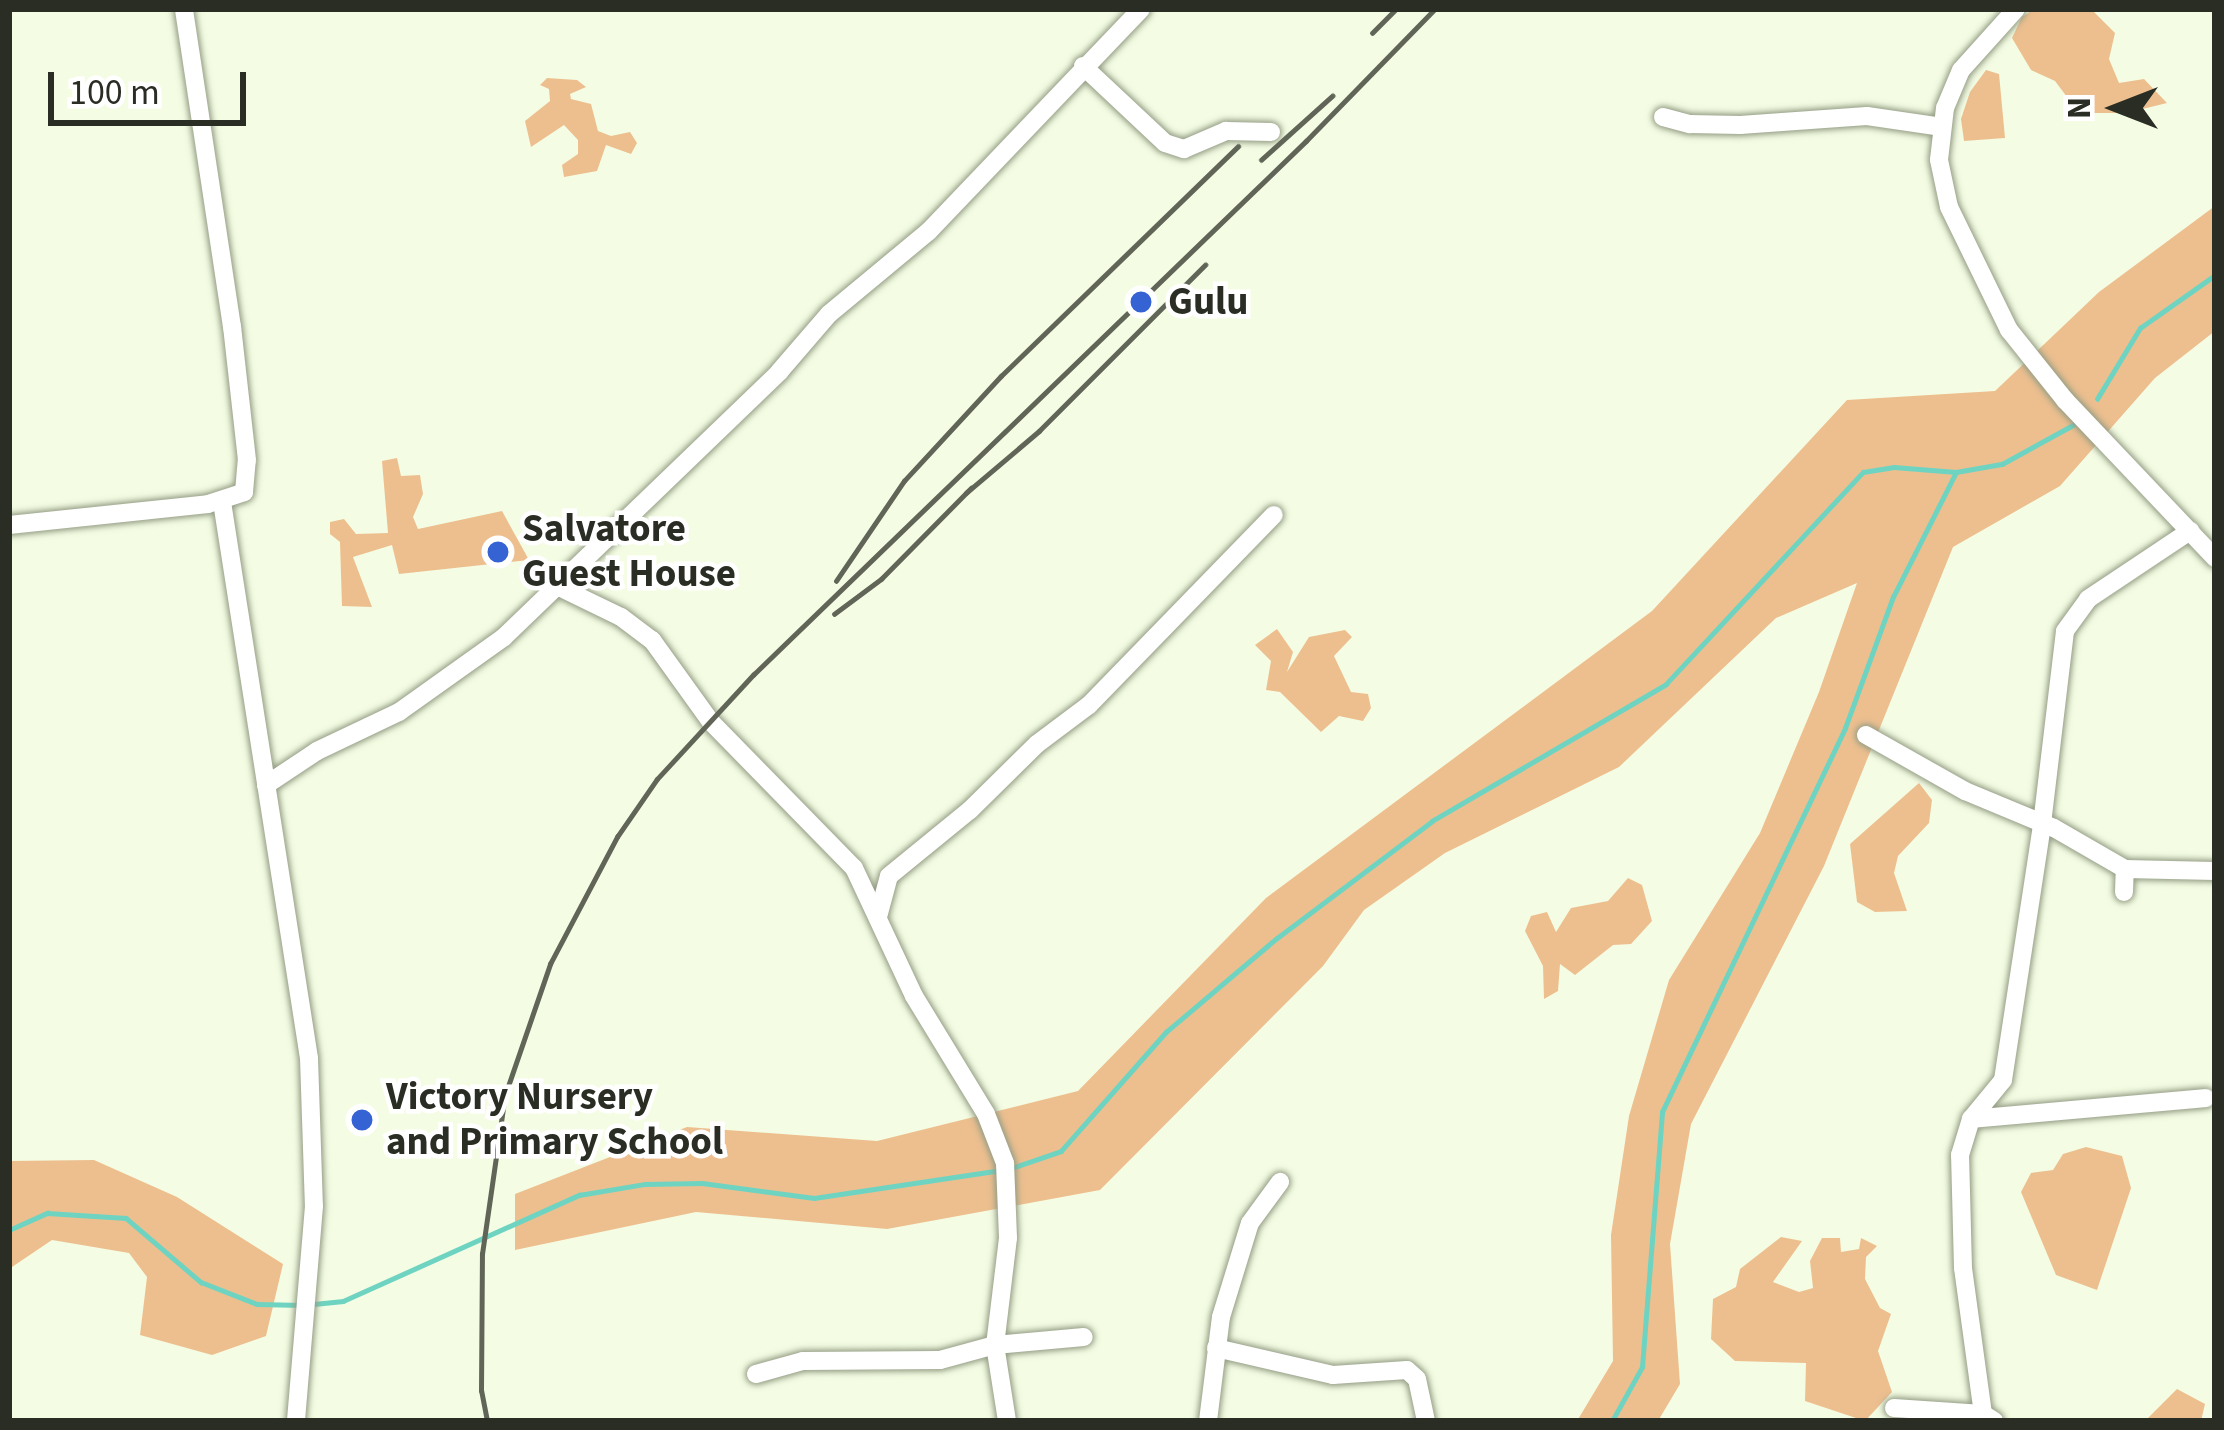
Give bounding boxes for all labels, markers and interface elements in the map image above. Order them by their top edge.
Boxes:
scale bar [54,48,252,122]
north arrow [2056,48,2176,168]
text: 100 m [69,67,160,118]
text: N [2056,97,2103,119]
place label: Gulu [1168,279,1248,325]
marker: Gulu [1125,286,1157,318]
place label: Salvatore Guest House [522,507,736,598]
marker: Salvatore Guest House [485,539,511,565]
place label: Victory Nursery and Primary School [386,1075,723,1166]
marker: Victory Nursery and Primary School [349,1107,375,1133]

